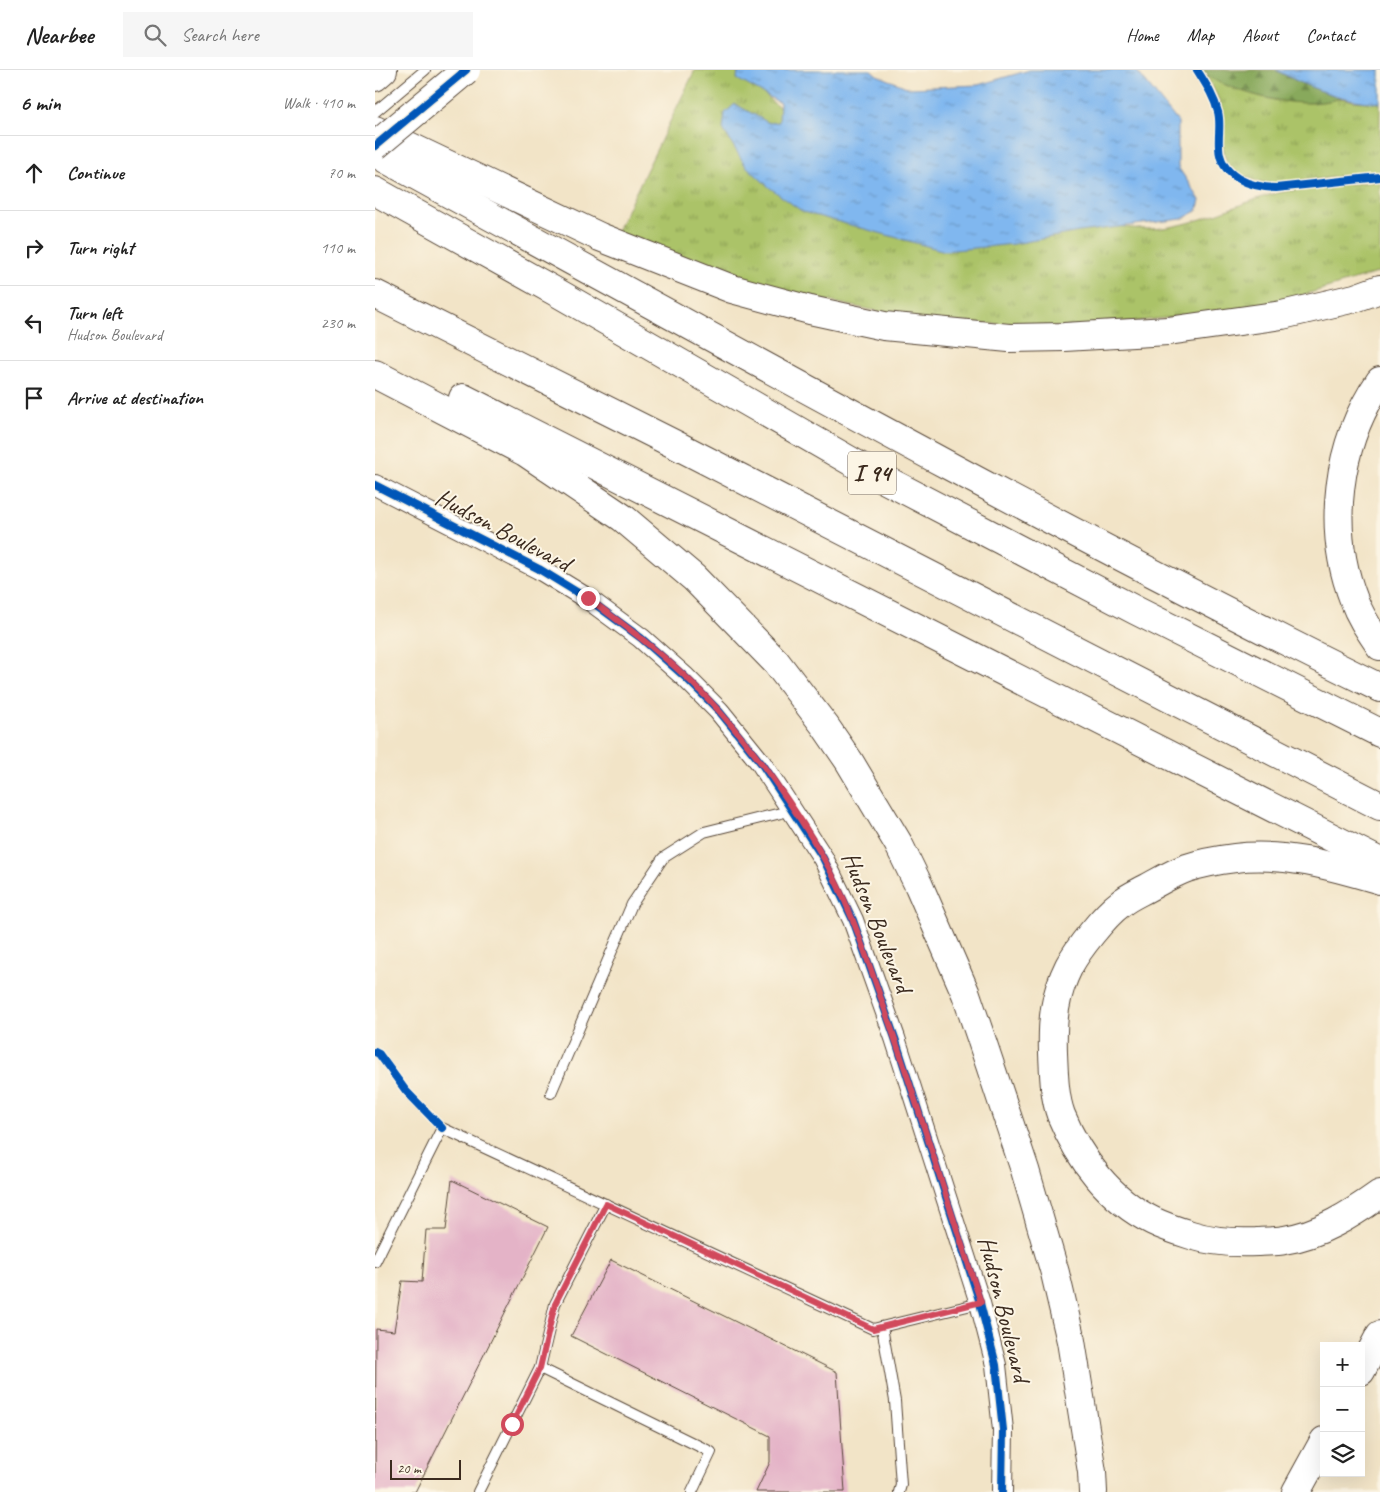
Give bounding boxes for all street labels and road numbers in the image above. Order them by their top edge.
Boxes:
road number: I 94 [848,452,896,494]
street label: Hudson Boulevard [430,481,580,581]
street label: Hudson Boulevard [834,847,921,1001]
street label: Hudson Boulevard [970,1233,1039,1389]

